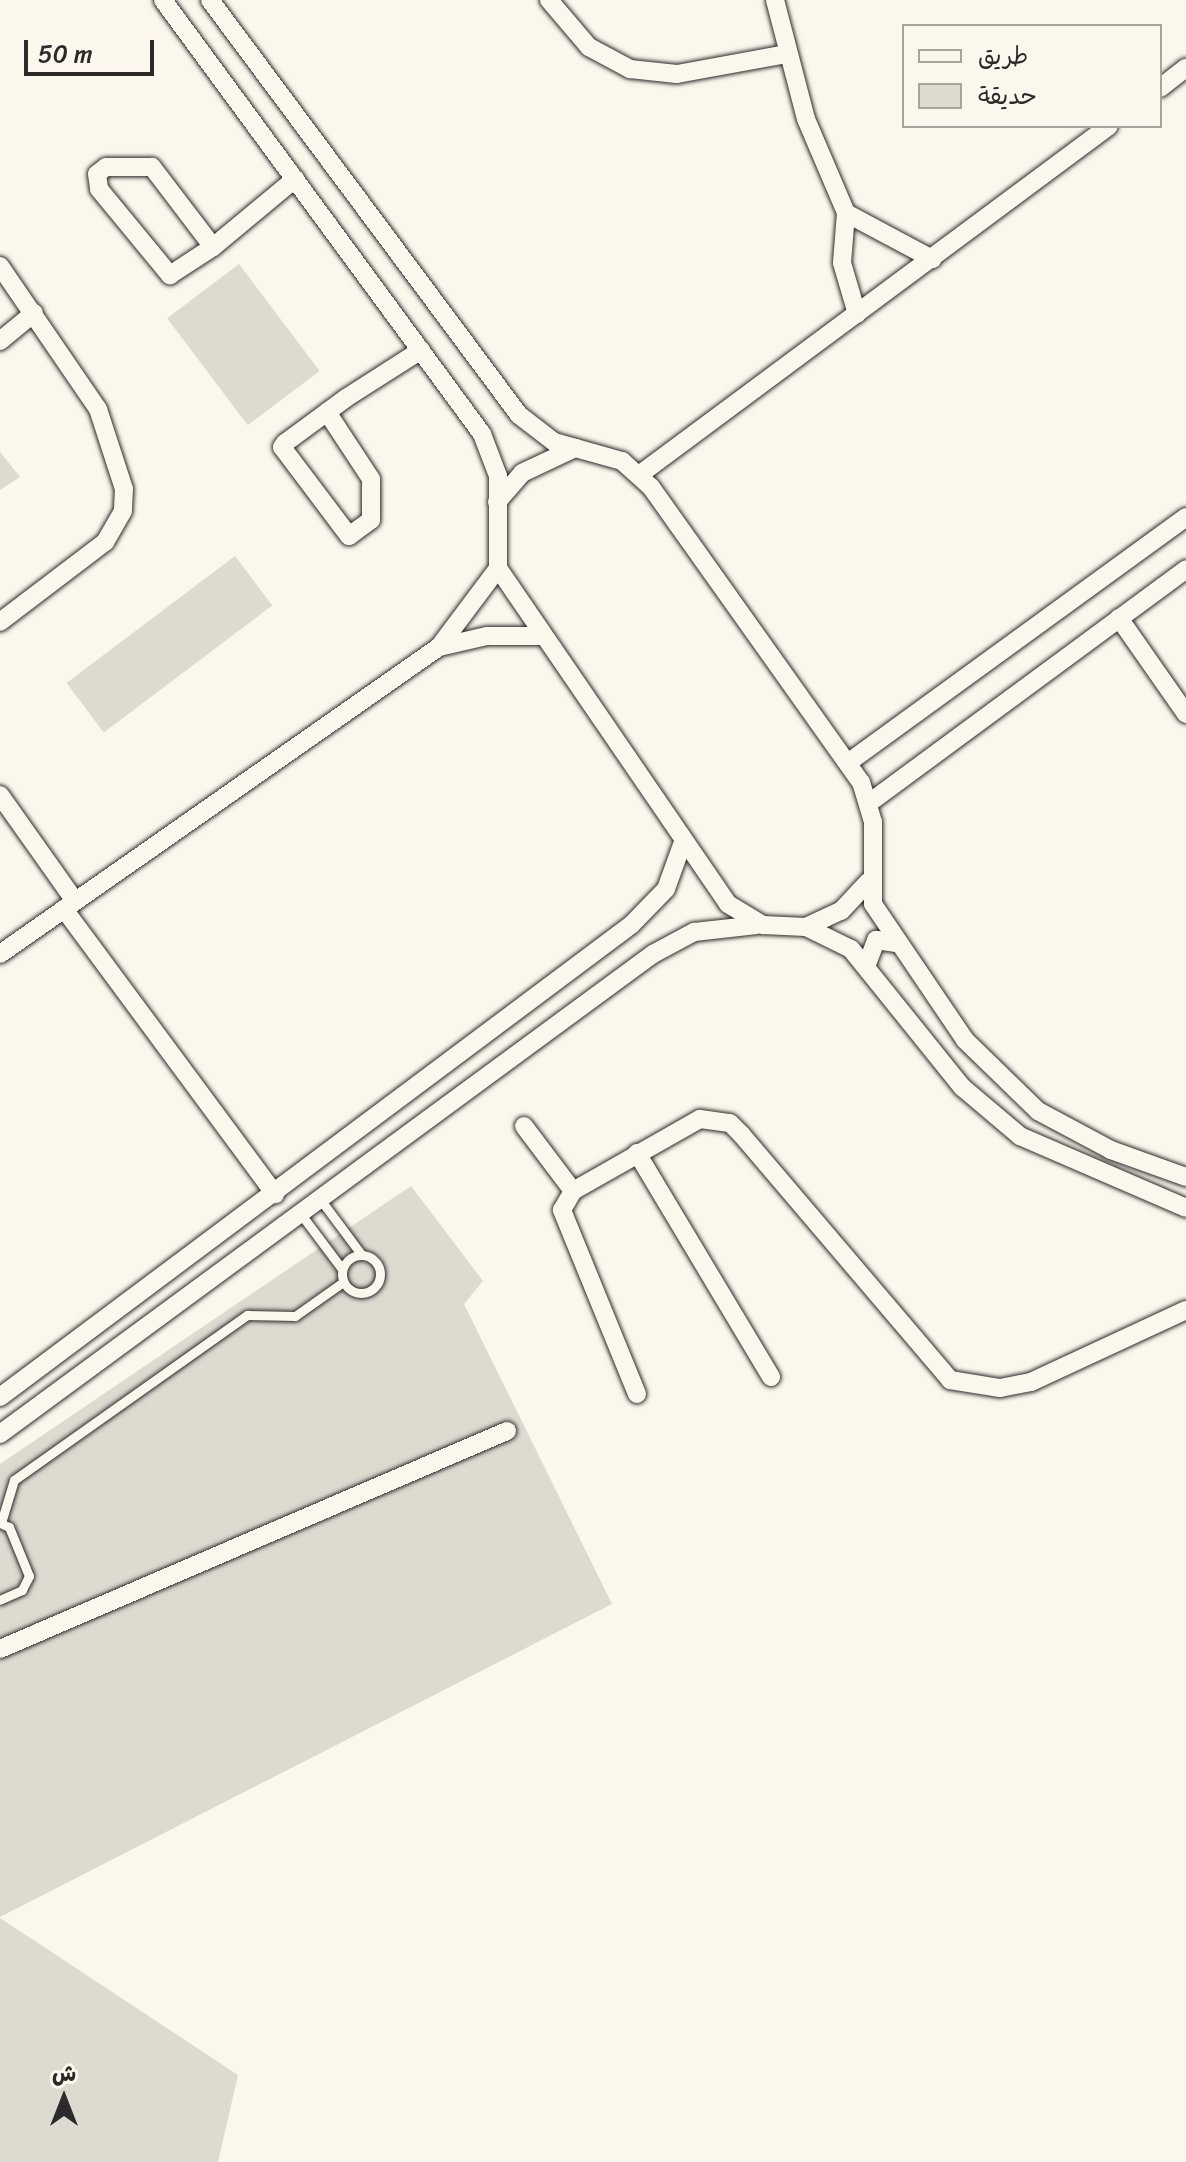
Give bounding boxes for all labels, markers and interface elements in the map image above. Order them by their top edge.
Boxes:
scale bar [28,24,158,74]
legend [902,24,1162,128]
text: 50 m [38,33,93,75]
text: طريق [978,35,1028,77]
text: حديقة [978,75,1037,117]
text: ش [52,2054,76,2093]
north arrow [24,2058,104,2138]

